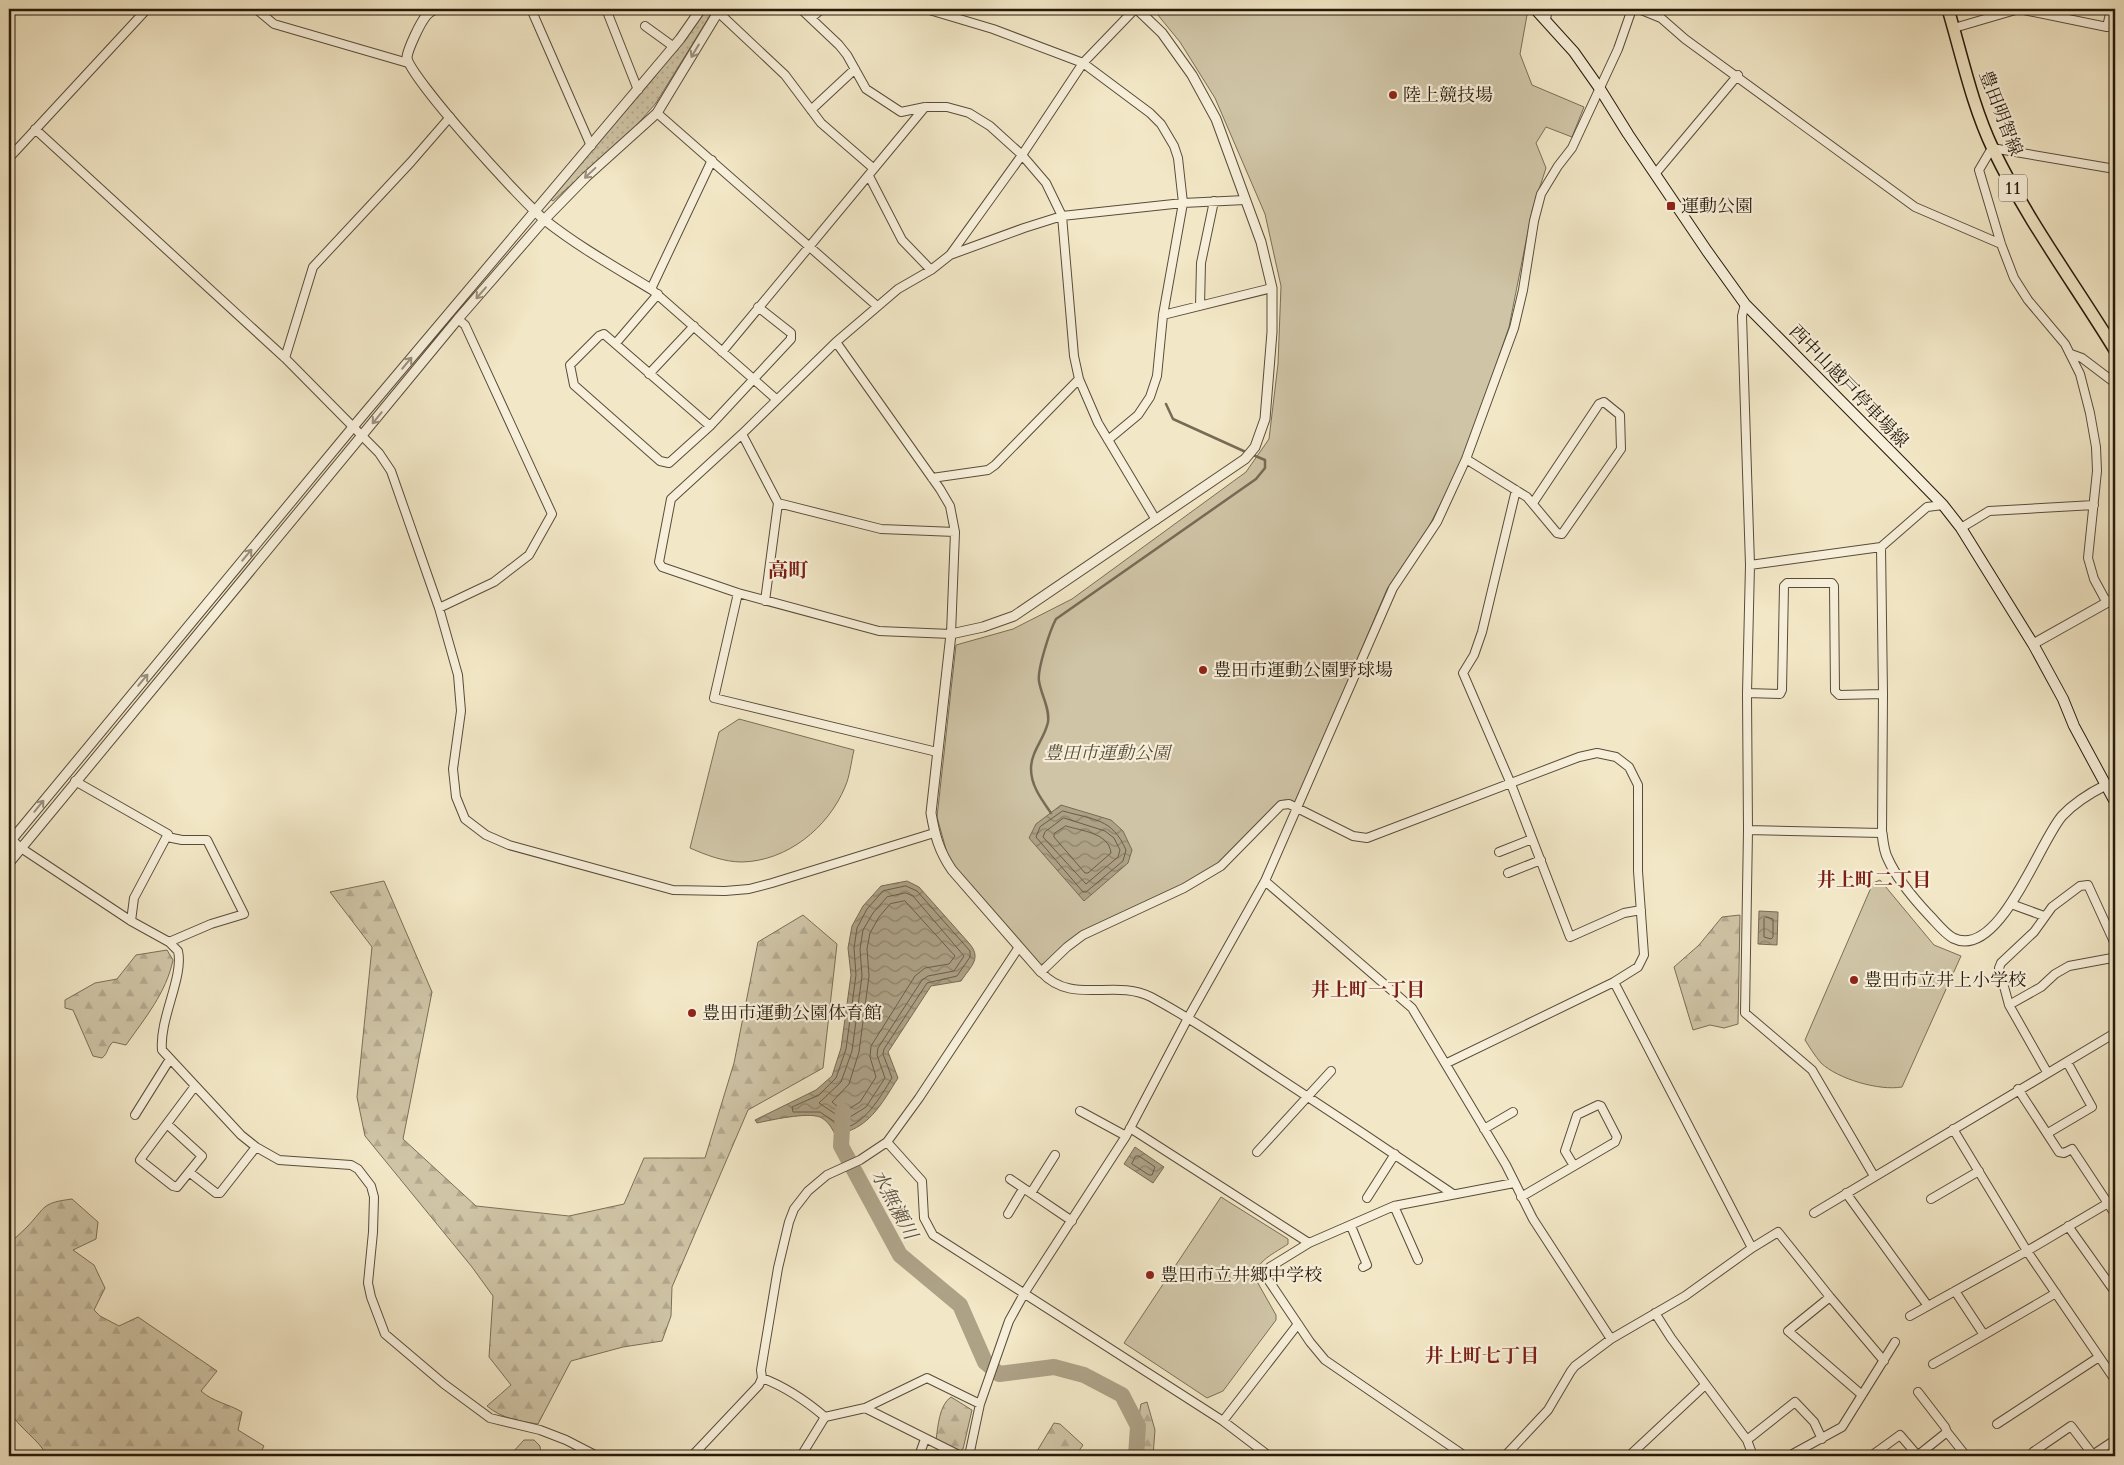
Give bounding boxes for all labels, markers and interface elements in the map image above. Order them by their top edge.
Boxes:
one-way arrow [689,43,699,57]
street label: 豊田明智線 [1973,67,2028,160]
place label: 陸上競技場 [1403,83,1493,108]
marker: 陸上競技場 [1387,89,1399,101]
one-way arrow [584,167,597,179]
road number: 11 [1999,174,2027,202]
place label: 運動公園 [1681,194,1753,219]
marker: 運動公園 [1665,200,1677,212]
one-way arrow [476,286,487,299]
street label: 西中山越戸停車場線 [1783,319,1914,453]
one-way arrow [401,357,412,370]
one-way arrow [372,411,383,424]
one-way arrow [241,549,253,562]
district label: 高町 [768,557,809,584]
place label: 豊田市運動公園野球場 [1213,658,1393,683]
marker: 豊田市運動公園野球場 [1197,664,1209,676]
one-way arrow [137,674,149,687]
park label: 豊田市運動公園 [1044,741,1173,766]
one-way arrow [34,799,45,812]
district label: 井上町二丁目 [1817,867,1931,893]
place label: 豊田市立井上小学校 [1864,968,2026,993]
marker: 豊田市立井上小学校 [1848,974,1860,986]
district label: 井上町一丁目 [1311,977,1425,1003]
place label: 豊田市運動公園体育館 [702,1001,882,1026]
marker: 豊田市運動公園体育館 [686,1007,698,1019]
water label: 水無瀬川 [865,1165,924,1246]
place label: 豊田市立井郷中学校 [1160,1263,1322,1288]
marker: 豊田市立井郷中学校 [1144,1269,1156,1281]
district label: 井上町七丁目 [1425,1343,1539,1369]

